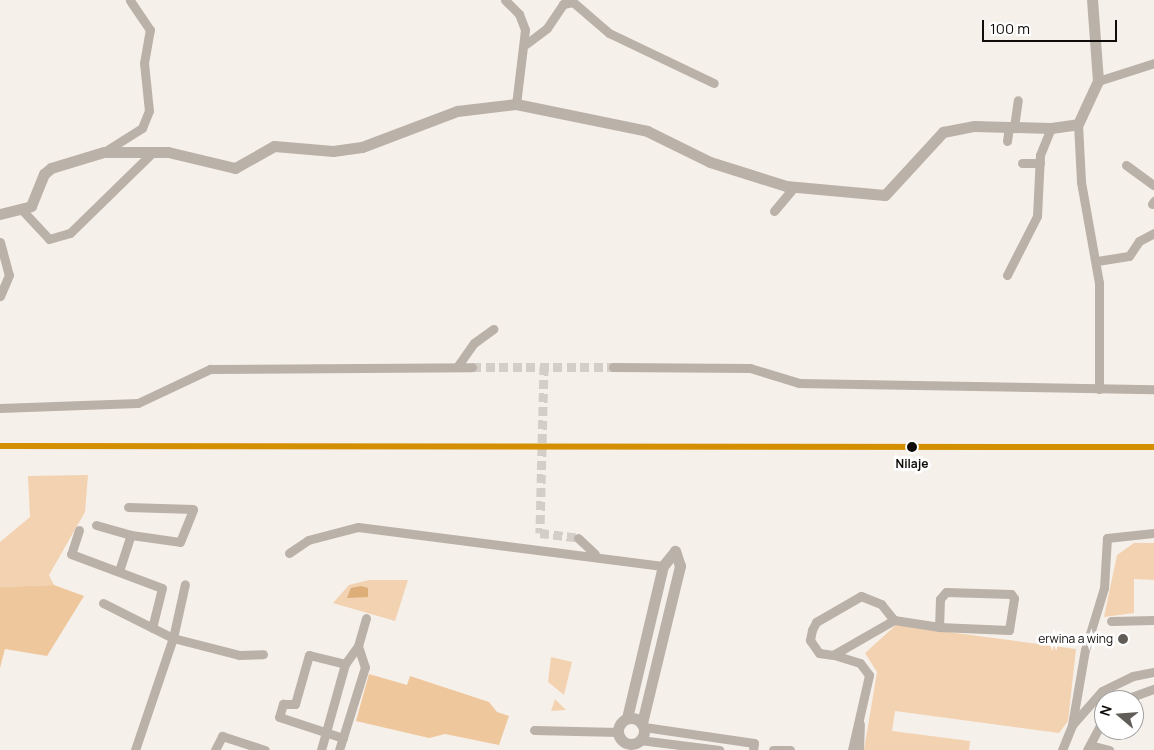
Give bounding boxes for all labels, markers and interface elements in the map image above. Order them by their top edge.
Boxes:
scale bar [984,10,1119,42]
text: 100 m [990,18,1030,39]
marker: Nilaje [904,439,920,455]
place label: Nilaje [896,457,928,471]
place label: erwina a wing [1038,632,1113,646]
marker: erwina a wing [1117,633,1129,645]
north arrow [1094,690,1144,740]
text: N [1095,703,1116,718]

